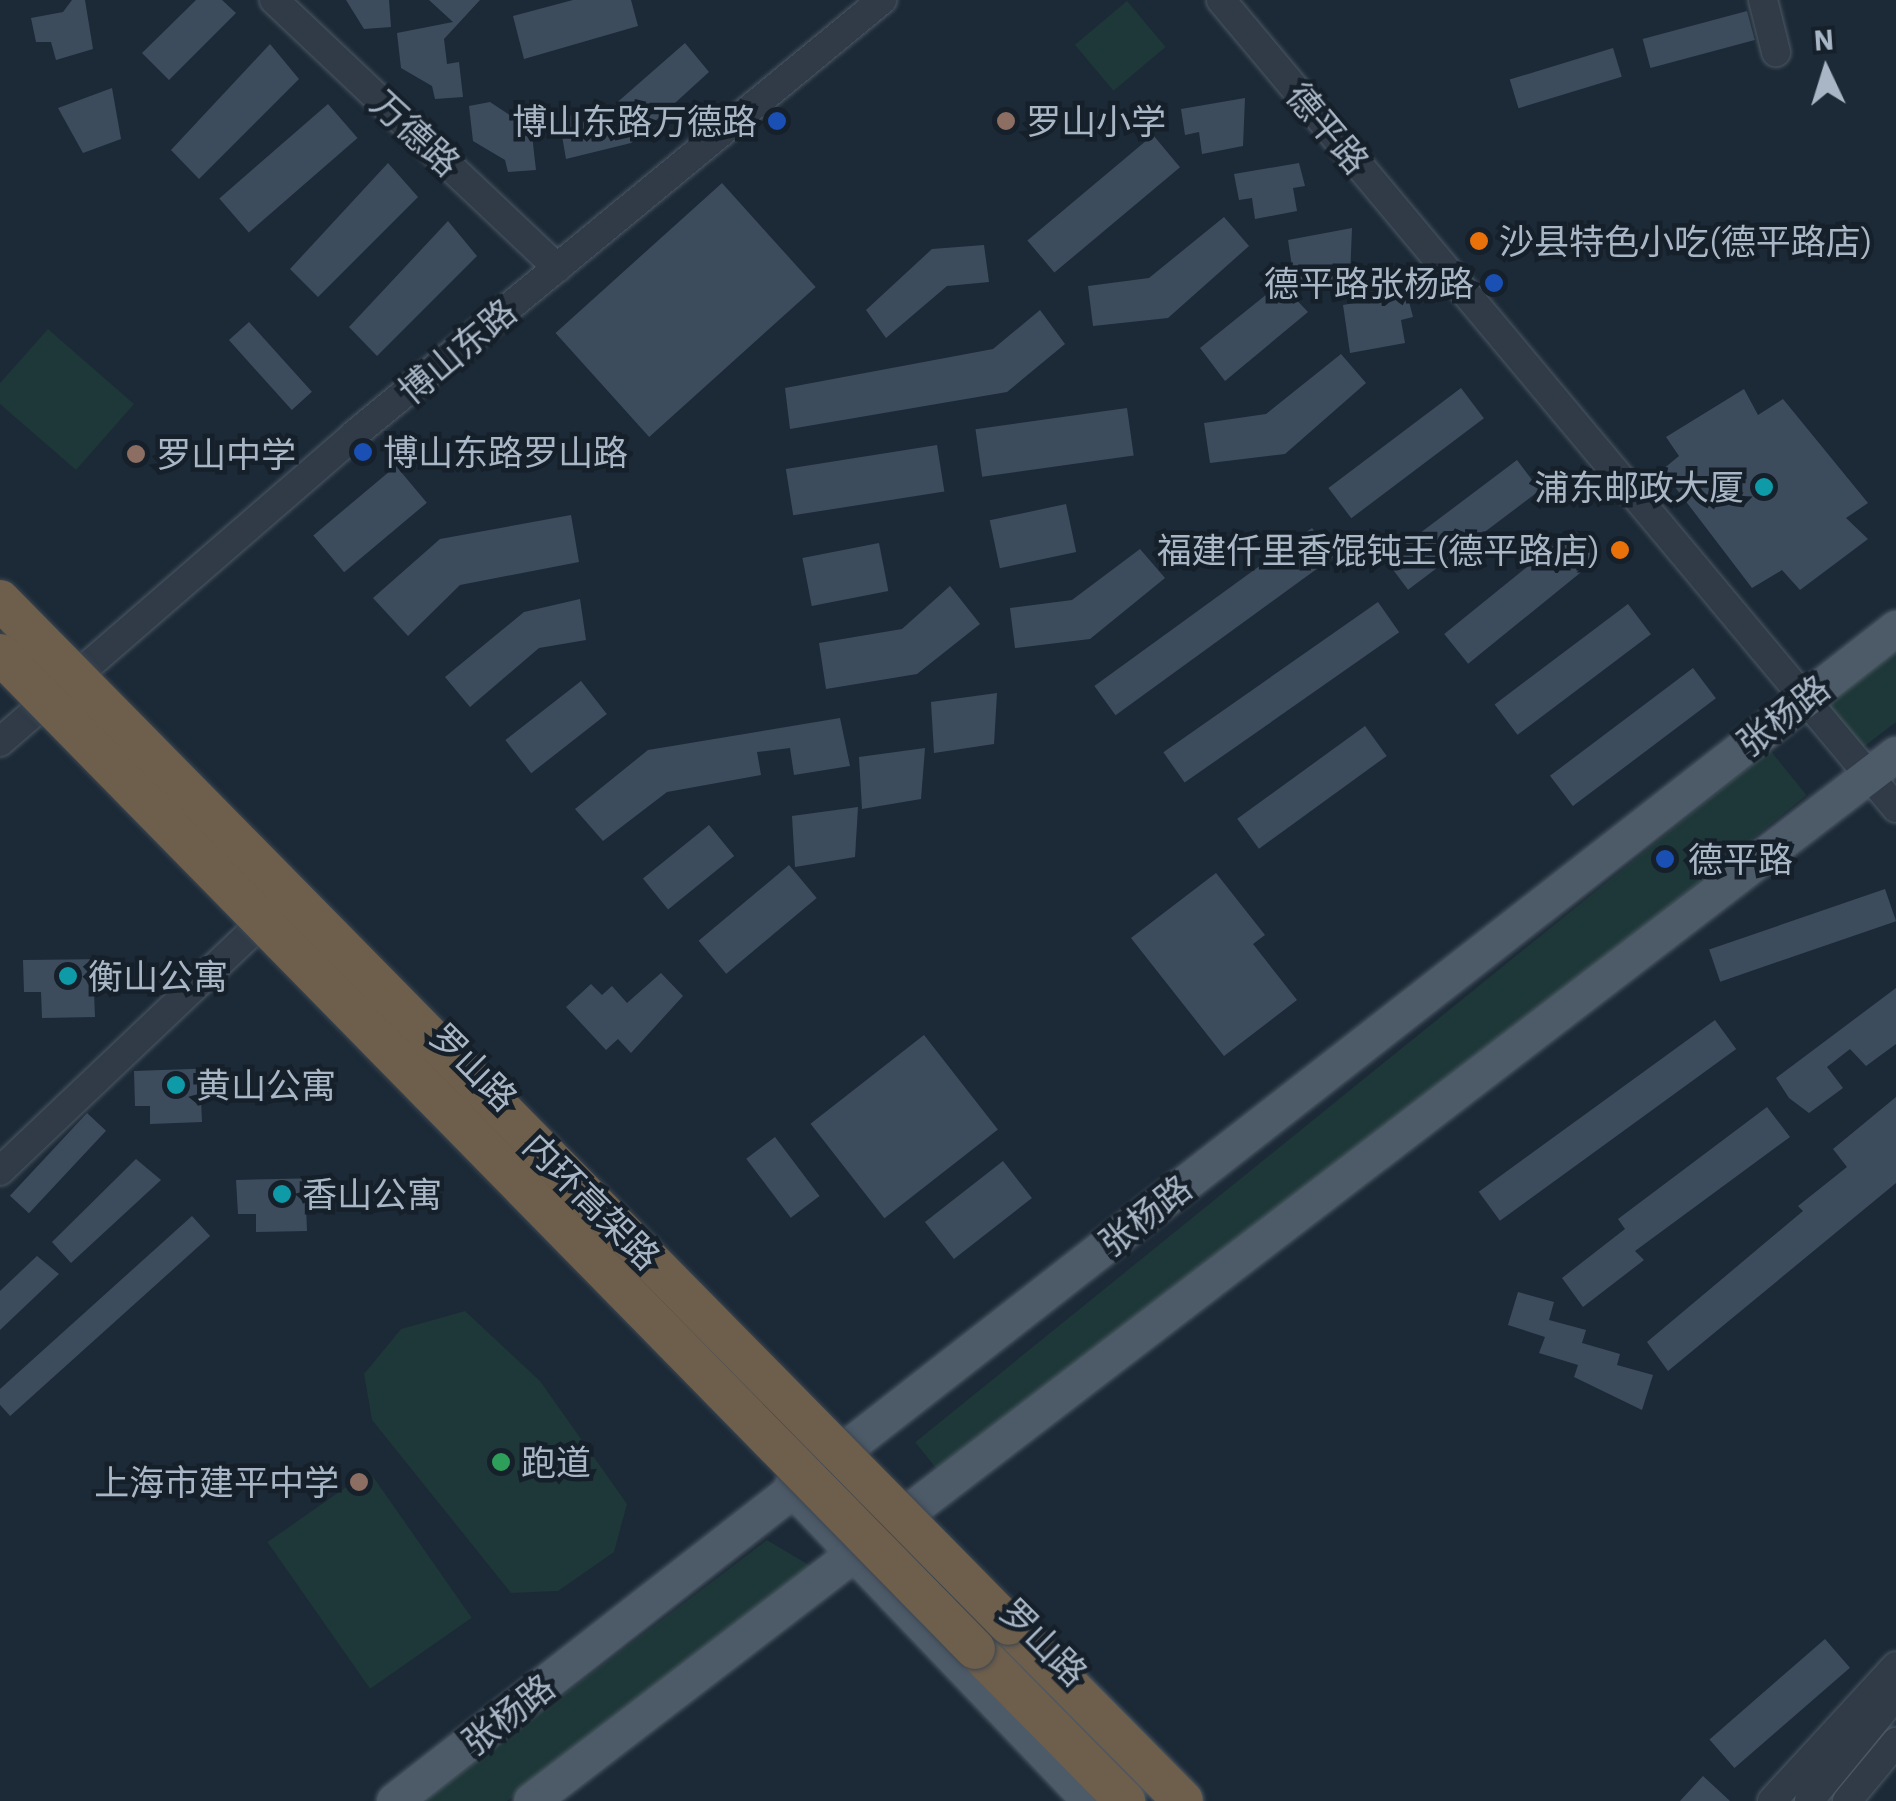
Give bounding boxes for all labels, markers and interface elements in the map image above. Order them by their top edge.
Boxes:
north arrow [1776,20,1876,120]
text: N [1812,20,1835,59]
street label: 德平路 [1278,74,1378,182]
street label: 万德路 [363,82,469,184]
place label: 博山东路万德路 [512,100,757,142]
place label: 罗山小学 [1026,100,1166,142]
marker: 博山东路万德路 [766,110,788,132]
marker: 罗山小学 [995,110,1017,132]
place label: 沙县特色小吃(德平路店) [1499,220,1872,262]
marker: 沙县特色小吃(德平路店) [1468,230,1490,252]
place label: 德平路张杨路 [1264,262,1474,304]
marker: 德平路张杨路 [1483,272,1505,294]
street label: 博山东路 [390,290,524,412]
place label: 博山东路罗山路 [383,431,628,473]
place label: 罗山中学 [156,433,296,475]
marker: 博山东路罗山路 [352,441,374,463]
marker: 罗山中学 [125,443,147,465]
place label: 浦东邮政大厦 [1534,466,1744,508]
marker: 浦东邮政大厦 [1753,476,1775,498]
place label: 福建仟里香馄钝王(德平路店) [1157,529,1600,571]
marker: 福建仟里香馄钝王(德平路店) [1609,539,1631,561]
street label: 张杨路 [1729,666,1837,764]
place label: 德平路 [1688,838,1793,880]
marker: 德平路 [1652,846,1678,872]
place label: 衡山公寓 [88,955,228,997]
marker: 衡山公寓 [57,965,79,987]
street label: 罗山路 [422,1015,526,1119]
place label: 黄山公寓 [196,1064,336,1106]
marker: 黄山公寓 [165,1074,187,1096]
street label: 内环高架路 [515,1124,669,1278]
street label: 张杨路 [1091,1166,1199,1264]
place label: 香山公寓 [302,1173,442,1215]
marker: 香山公寓 [271,1183,293,1205]
place label: 跑道 [521,1441,591,1483]
marker: 跑道 [490,1451,512,1473]
place label: 上海市建平中学 [94,1461,339,1503]
marker: 上海市建平中学 [348,1471,370,1493]
street label: 罗山路 [992,1590,1096,1694]
street label: 张杨路 [454,1665,562,1763]

